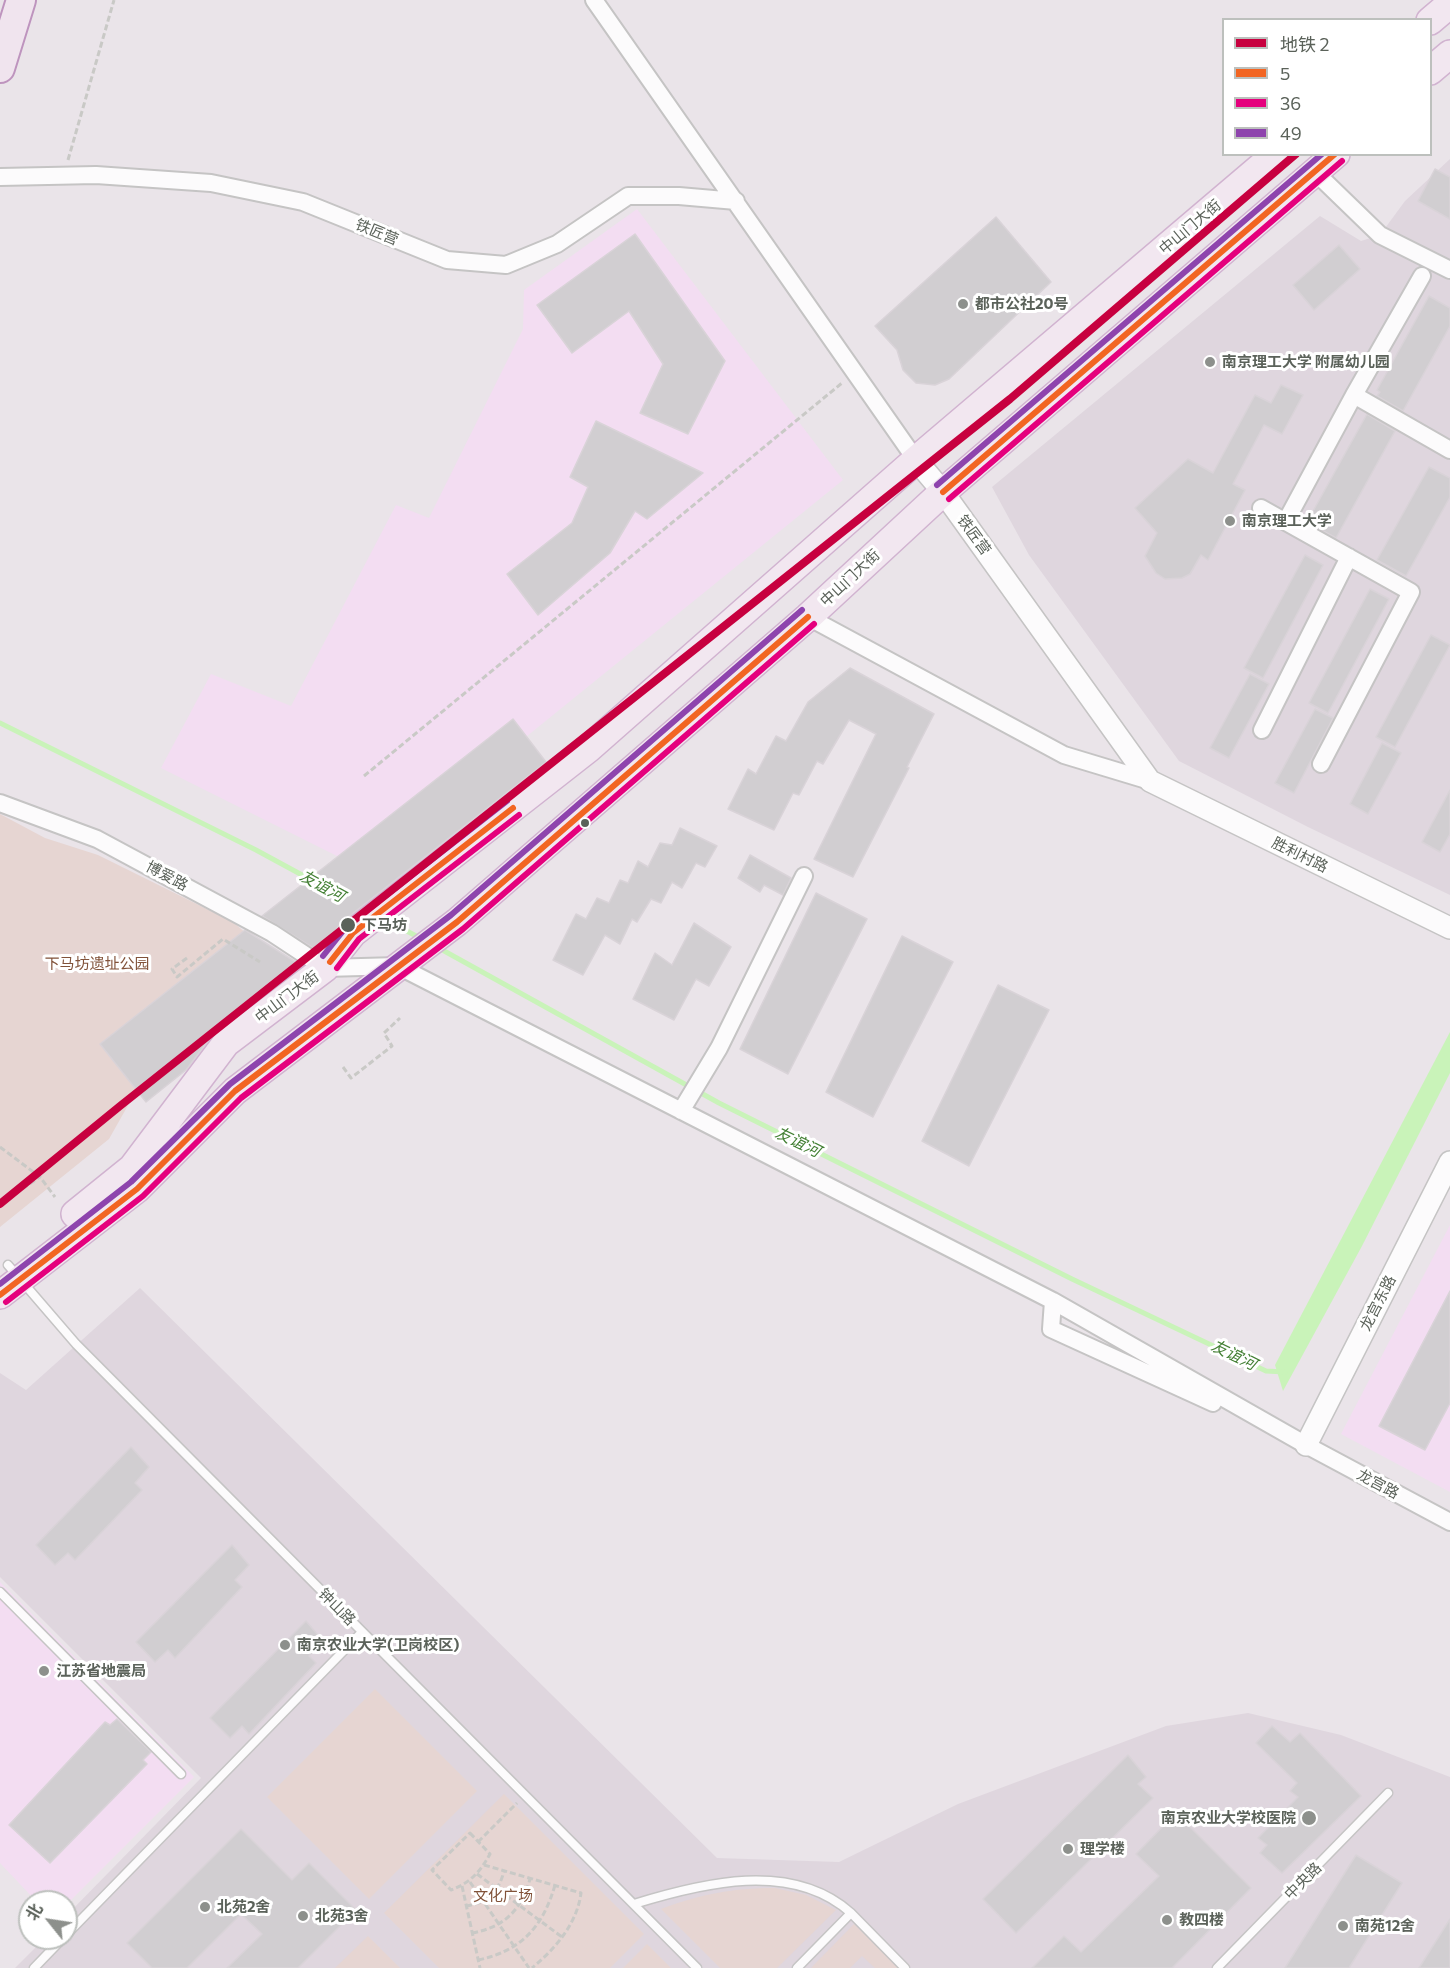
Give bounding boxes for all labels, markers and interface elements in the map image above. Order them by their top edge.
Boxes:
legend [1222,18,1432,156]
text: 地铁 2 [1280,33,1329,55]
text: 5 [1280,62,1290,84]
text: 36 [1280,92,1301,114]
text: 49 [1280,122,1302,144]
street label: 中山门大街 [1155,196,1225,258]
street label: 铁匠营 [353,215,401,249]
place label: 都市公社20号 [975,295,1068,313]
marker: 都市公社20号 [956,297,970,311]
place label: 南京理工大学 附属幼儿园 [1222,353,1390,371]
marker: 南京理工大学 附属幼儿园 [1203,355,1217,369]
street label: 铁匠营 [953,512,995,558]
place label: 南京理工大学 [1242,512,1332,530]
marker: 南京理工大学 [1223,514,1237,528]
street label: 中山门大街 [816,546,884,610]
unlabelled marker [579,817,591,829]
street label: 胜利村路 [1269,834,1331,876]
street label: 博爱路 [143,857,191,895]
water label: 友谊河 [296,866,348,906]
marker: 下马坊 [339,916,357,934]
place label: 下马坊 [362,916,407,934]
park label: 下马坊遗址公园 [45,955,149,973]
street label: 中山门大街 [252,967,322,1027]
water label: 友谊河 [772,1123,824,1161]
street label: 龙宫东路 [1356,1272,1400,1334]
water label: 友谊河 [1208,1336,1260,1374]
street label: 龙宫路 [1354,1465,1402,1503]
street label: 钟山路 [315,1585,359,1629]
place label: 南京农业大学(卫岗校区) [297,1636,459,1654]
marker: 南京农业大学(卫岗校区) [278,1638,292,1652]
place label: 江苏省地震局 [56,1662,146,1680]
marker: 江苏省地震局 [37,1664,51,1678]
place label: 南京农业大学校医院 [1161,1809,1296,1827]
marker: 南京农业大学校医院 [1300,1809,1318,1827]
place label: 理学楼 [1080,1840,1125,1858]
marker: 理学楼 [1061,1842,1075,1856]
street label: 中央路 [1281,1859,1325,1903]
park label: 文化广场 [473,1887,533,1905]
north arrow [18,1890,78,1950]
place label: 北苑2舍 [217,1898,271,1916]
text: 北 [21,1900,46,1923]
marker: 北苑2舍 [198,1900,212,1914]
place label: 北苑3舍 [315,1907,369,1925]
marker: 北苑3舍 [296,1909,310,1923]
place label: 教四楼 [1179,1911,1224,1929]
marker: 教四楼 [1160,1913,1174,1927]
place label: 南苑12舍 [1355,1917,1415,1935]
marker: 南苑12舍 [1336,1919,1350,1933]

